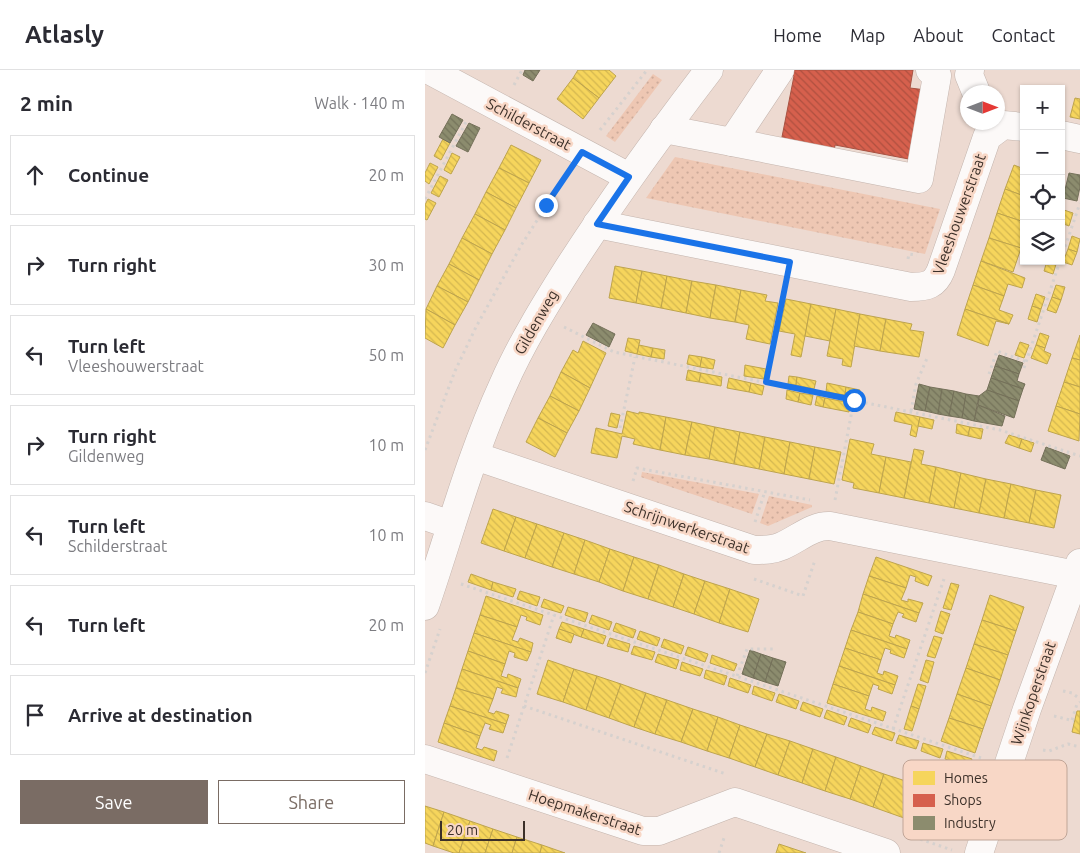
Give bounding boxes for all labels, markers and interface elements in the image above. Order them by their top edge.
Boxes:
text: Atlasly [25,21,104,48]
text: Home [773,25,822,45]
text: Map [850,25,885,45]
text: About [913,25,963,45]
text: Contact [991,25,1055,45]
north arrow [960,85,1005,130]
map controls [1020,85,1065,265]
button: + [1020,85,1065,130]
text: 2 min [20,91,73,115]
text: Walk · 140 m [314,94,405,112]
street label: Schilderstraat [484,95,574,153]
button: − [1020,130,1065,175]
street label: Vleeshouwerstraat [929,151,989,277]
icon: ahead [21,161,49,189]
text: Continue [68,164,149,186]
text: 20 m [368,166,404,184]
button: locate [1020,175,1065,220]
route end [535,194,558,217]
button: layers [1020,220,1065,265]
icon: right [21,251,49,279]
text: Turn right [68,254,156,276]
text: 30 m [368,256,404,274]
street label: Gildenweg [511,287,561,357]
text: Turn left [68,335,146,357]
icon: left [21,341,49,369]
text: 50 m [368,346,404,364]
text: Vleeshouwerstraat [68,357,204,375]
route start [843,389,866,412]
text: Turn right [68,425,156,447]
icon: right [21,431,49,459]
text: 10 m [368,436,404,454]
text: Gildenweg [68,447,144,465]
street label: Schrijnwerkerstraat [622,498,752,556]
text: Turn left [68,515,146,537]
icon: left [21,521,49,549]
text: 10 m [368,526,404,544]
text: Schilderstraat [68,537,167,555]
icon: left [21,611,49,639]
text: Turn left [68,614,146,636]
text: 20 m [368,616,404,634]
street label: Wijnkoperstraat [1007,639,1059,747]
icon: arrive [21,701,49,729]
text: Arrive at destination [68,704,253,726]
legend [903,760,1067,840]
text: Homes [944,770,988,786]
button: Save [20,780,208,824]
button: Share [218,780,405,824]
street label: Hoepmakerstraat [526,786,644,838]
text: Shops [944,792,982,808]
text: Industry [944,815,996,831]
scale bar [440,818,525,841]
text: 20 m [447,822,478,838]

